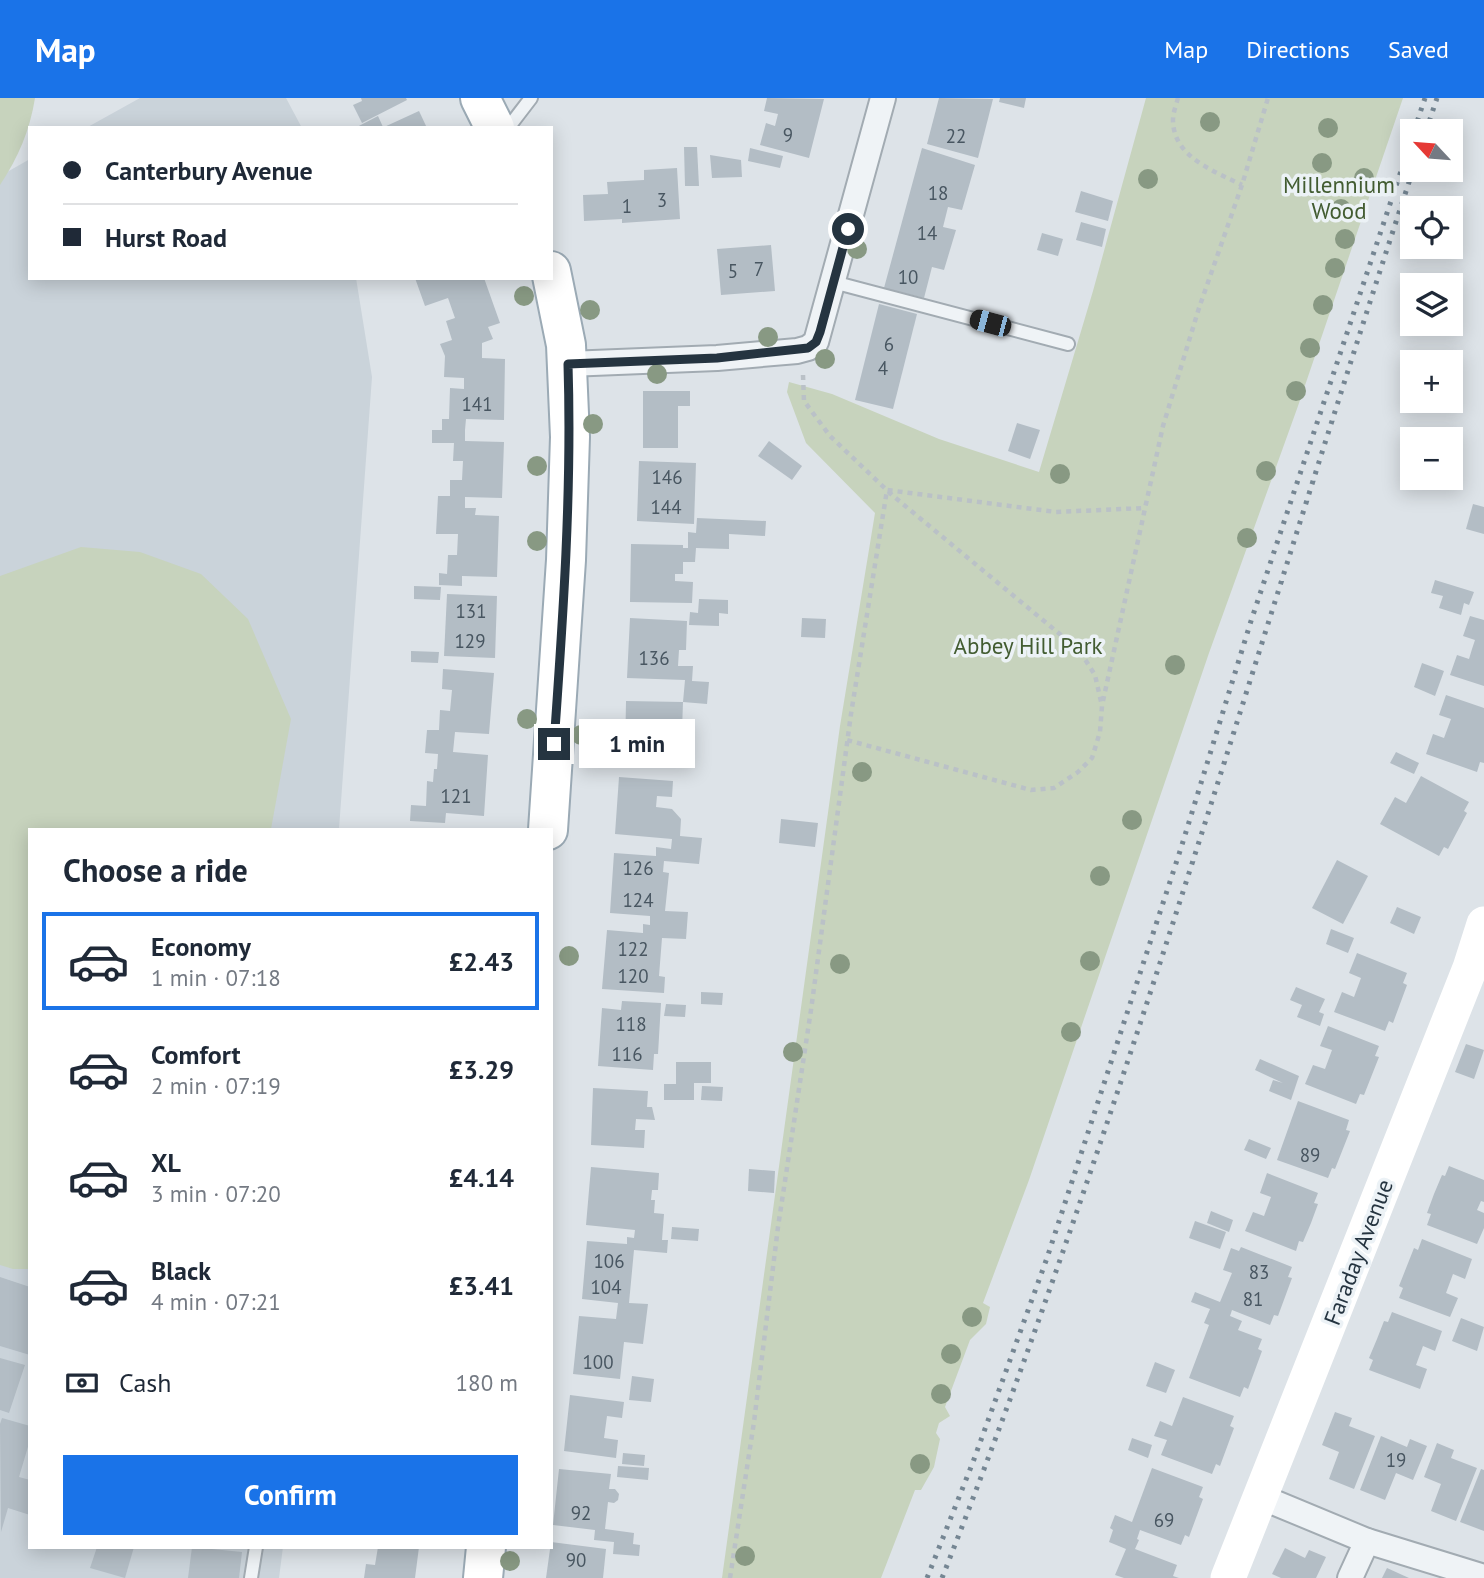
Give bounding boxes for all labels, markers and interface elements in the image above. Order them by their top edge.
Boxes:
text: Map [35,28,96,71]
text: Map [1164,34,1208,65]
text: Directions [1246,34,1350,65]
text: Saved [1388,34,1449,65]
north arrow [1400,119,1463,182]
map controls [1400,119,1463,490]
house number: 9 [783,123,793,147]
house number: 22 [946,124,966,148]
text: Canterbury Avenue [105,154,313,187]
park label: Millennium Wood [1283,170,1395,225]
house number: 18 [928,181,948,205]
house number: 3 [657,188,667,212]
house number: 1 [622,194,632,218]
button: locate [1400,196,1463,259]
route start [832,213,864,245]
text: Hurst Road [105,221,227,254]
house number: 14 [917,221,937,245]
house number: 7 [754,257,764,281]
house number: 5 [728,259,738,283]
house number: 10 [898,265,918,289]
button: layers [1400,273,1463,336]
car [967,307,1014,339]
house number: 6 [884,332,894,356]
button: + [1400,350,1463,413]
house number: 4 [878,356,888,380]
house number: 141 [461,392,493,416]
button: − [1400,427,1463,490]
house number: 146 [651,465,683,489]
house number: 144 [650,495,682,519]
house number: 131 [455,599,487,623]
house number: 129 [454,629,486,653]
park label: Abbey Hill Park [954,631,1103,660]
house number: 136 [638,646,670,670]
callout: 1 min [578,720,694,768]
route end [538,728,570,760]
text: 1 min [609,729,665,758]
house number: 121 [440,784,472,808]
text: Choose a ride [63,849,248,891]
house number: 126 [622,856,654,880]
house number: 124 [622,888,654,912]
icon: car [67,930,130,993]
text: Economy [151,930,251,963]
house number: 122 [617,937,649,961]
text: £2.43 [449,945,514,978]
text: 1 min · 07:18 [151,963,281,992]
house number: 120 [617,964,649,988]
house number: 118 [615,1012,647,1036]
icon: car [67,1038,130,1101]
text: Comfort [151,1038,241,1071]
house number: 116 [611,1042,643,1066]
text: £3.29 [449,1053,514,1086]
text: 2 min · 07:19 [151,1071,281,1100]
house number: 89 [1300,1143,1320,1167]
icon: car [67,1146,130,1209]
text: XL [151,1146,181,1179]
text: £4.14 [449,1161,514,1194]
street label: Faraday Avenue [1317,1175,1399,1329]
text: 3 min · 07:20 [151,1179,281,1208]
house number: 106 [593,1249,625,1273]
icon: car [67,1254,130,1317]
text: Black [151,1254,211,1287]
house number: 83 [1249,1260,1269,1284]
text: £3.41 [449,1269,514,1302]
house number: 104 [590,1275,622,1299]
text: 4 min · 07:21 [151,1287,281,1316]
house number: 81 [1243,1287,1263,1311]
house number: 100 [582,1350,614,1374]
icon: cash [63,1364,101,1402]
text: Cash [119,1366,171,1399]
text: 180 m [456,1368,518,1397]
house number: 19 [1386,1448,1406,1472]
button: Confirm [63,1455,518,1535]
house number: 92 [571,1501,591,1525]
house number: 69 [1154,1508,1174,1532]
house number: 90 [566,1548,586,1572]

